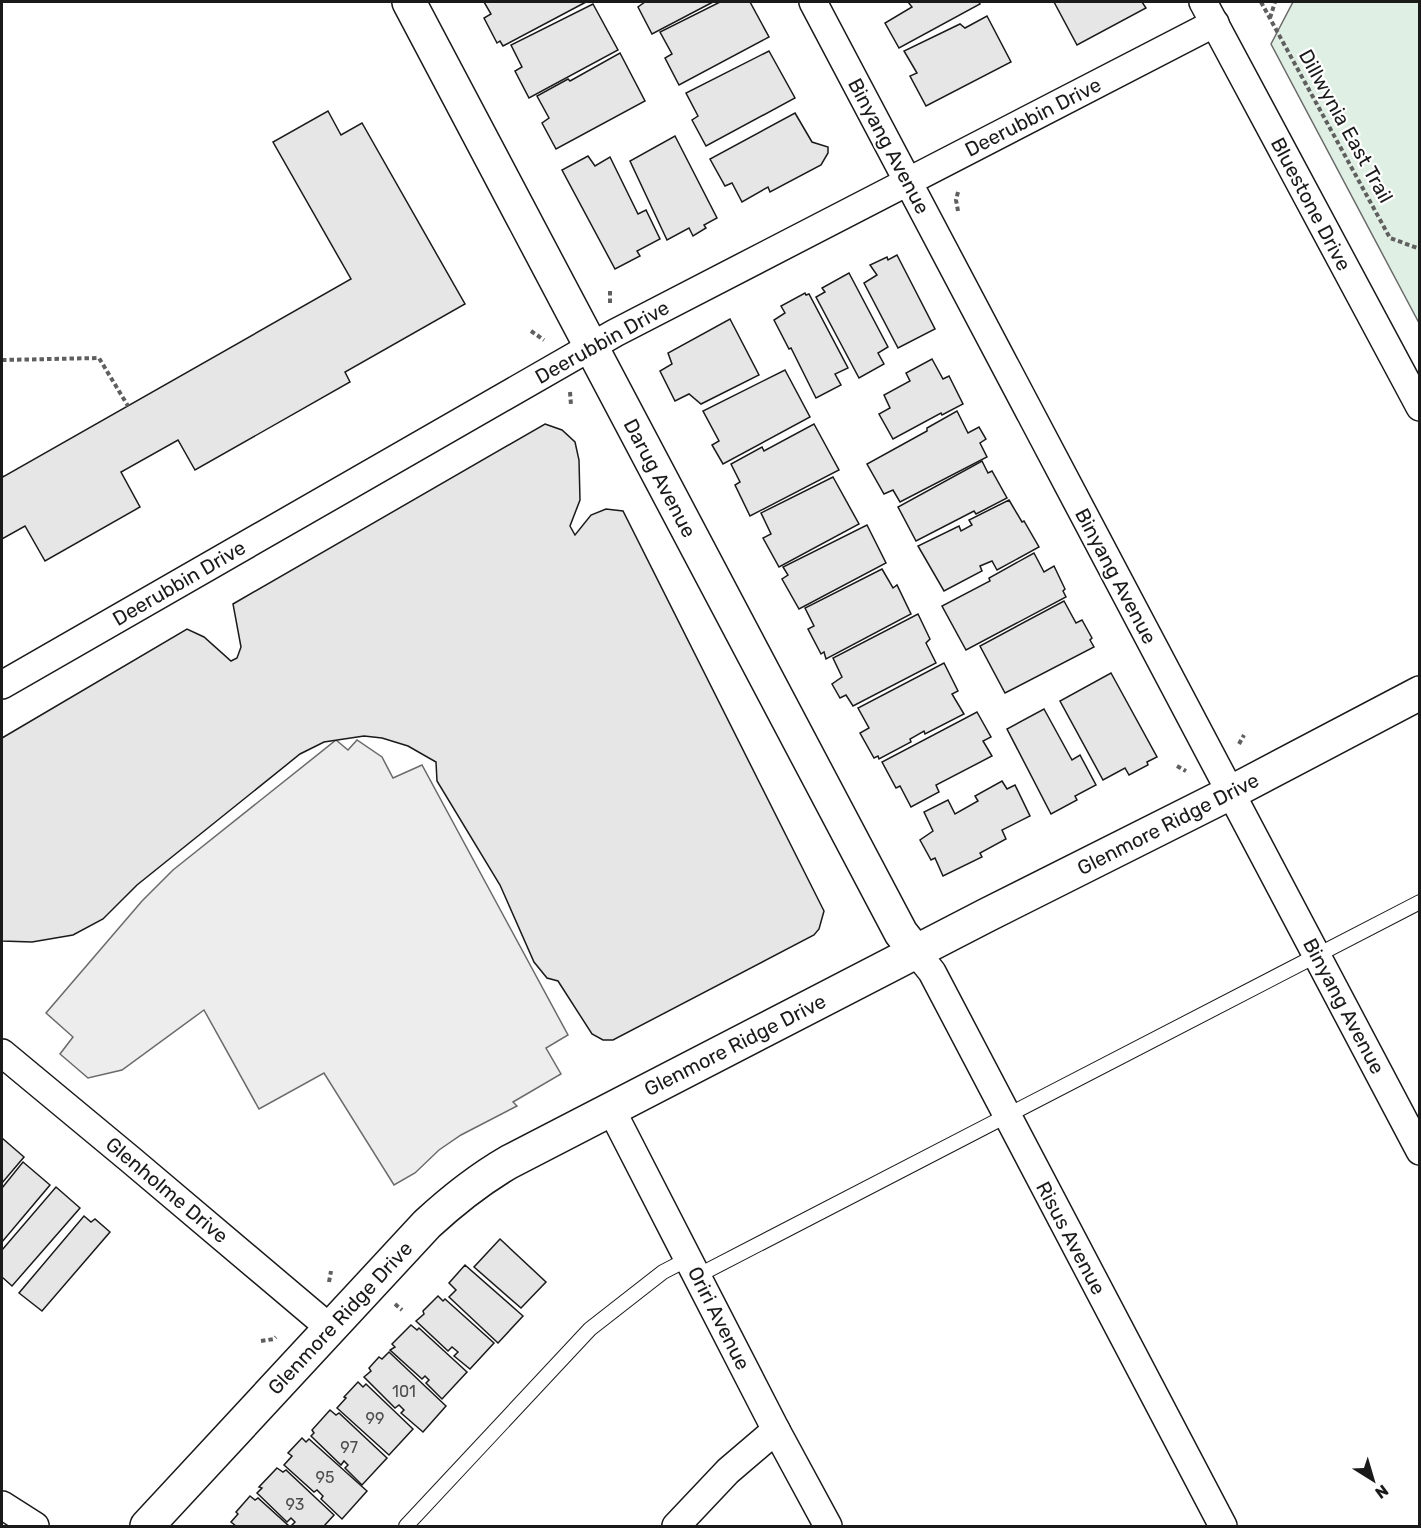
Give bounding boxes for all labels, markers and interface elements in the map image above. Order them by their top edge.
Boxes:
street label: Dillwynia East Trail [1294,45,1398,207]
street label: Deerubbin Drive [961,72,1105,162]
street label: Binyang Avenue [843,74,935,218]
street label: Bluestone Drive [1266,133,1356,275]
street label: Deerubbin Drive [531,295,673,389]
street label: Darug Avenue [619,415,701,541]
street label: Binyang Avenue [1070,504,1162,648]
street label: Deerubbin Drive [108,535,250,631]
street label: Glenmore Ridge Drive [1073,768,1263,880]
street label: Binyang Avenue [1298,934,1390,1078]
street label: Glenmore Ridge Drive [640,989,830,1101]
street label: Glenholme Drive [101,1132,233,1248]
street label: Risus Avenue [1031,1177,1111,1299]
street label: Glenmore Ridge Drive [263,1236,417,1400]
street label: Oriri Avenue [683,1262,755,1374]
house number: 101 [392,1382,416,1401]
house number: 99 [366,1409,384,1428]
house number: 97 [340,1438,358,1457]
north arrow [1343,1450,1403,1510]
house number: 95 [316,1468,335,1487]
text: N [1371,1481,1392,1503]
house number: 93 [286,1495,304,1514]

